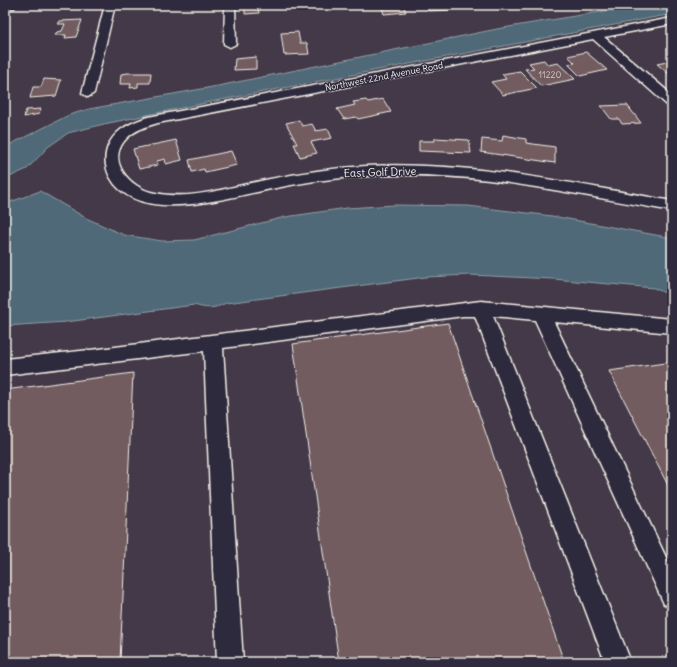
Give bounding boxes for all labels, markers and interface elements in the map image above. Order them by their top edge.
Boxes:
street label: Northwest 22nd Avenue Road [324,59,444,93]
house number: 11220 [539,69,562,80]
street label: East Golf Drive [343,164,417,180]

